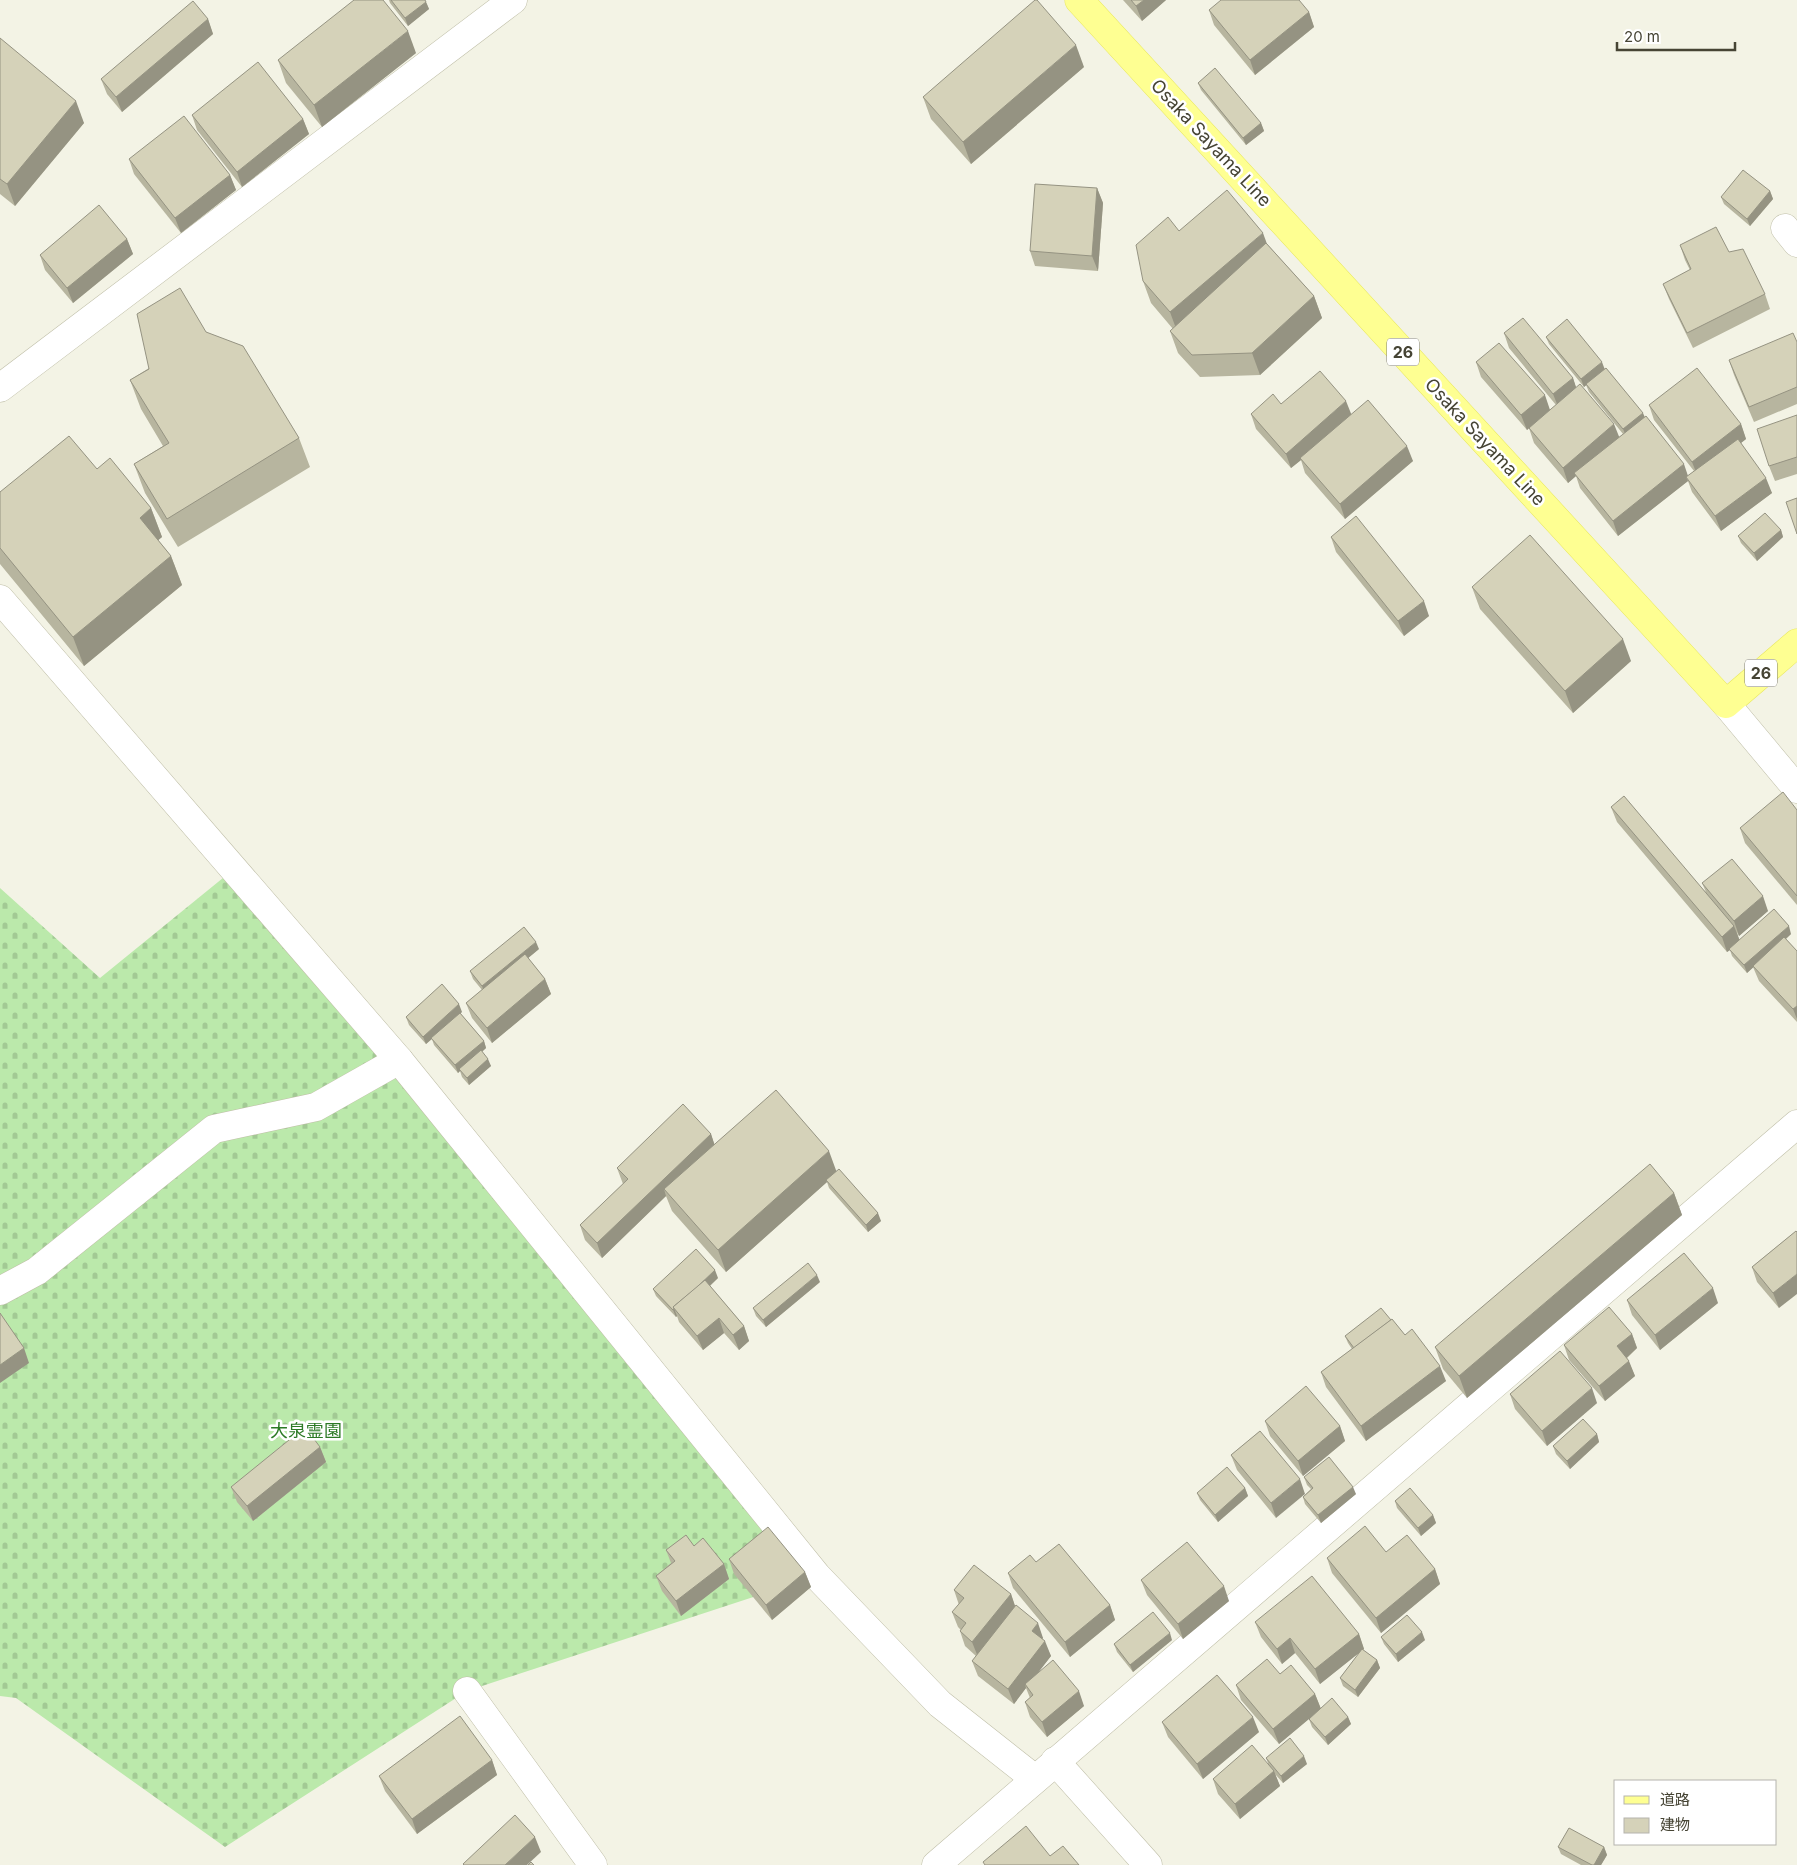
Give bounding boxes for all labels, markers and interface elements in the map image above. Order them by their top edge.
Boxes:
scale bar [1617,20,1734,52]
text: 20 m [1624,27,1660,46]
street label: Osaka Sayama Line [1147,75,1276,211]
road number: 26 [1387,338,1419,366]
street label: Osaka Sayama Line [1421,374,1550,510]
road number: 26 [1745,660,1777,686]
park label: 大泉霊園 [270,1420,342,1441]
legend [1614,1780,1777,1845]
text: 道路 [1660,1790,1690,1809]
text: 建物 [1660,1815,1690,1834]

